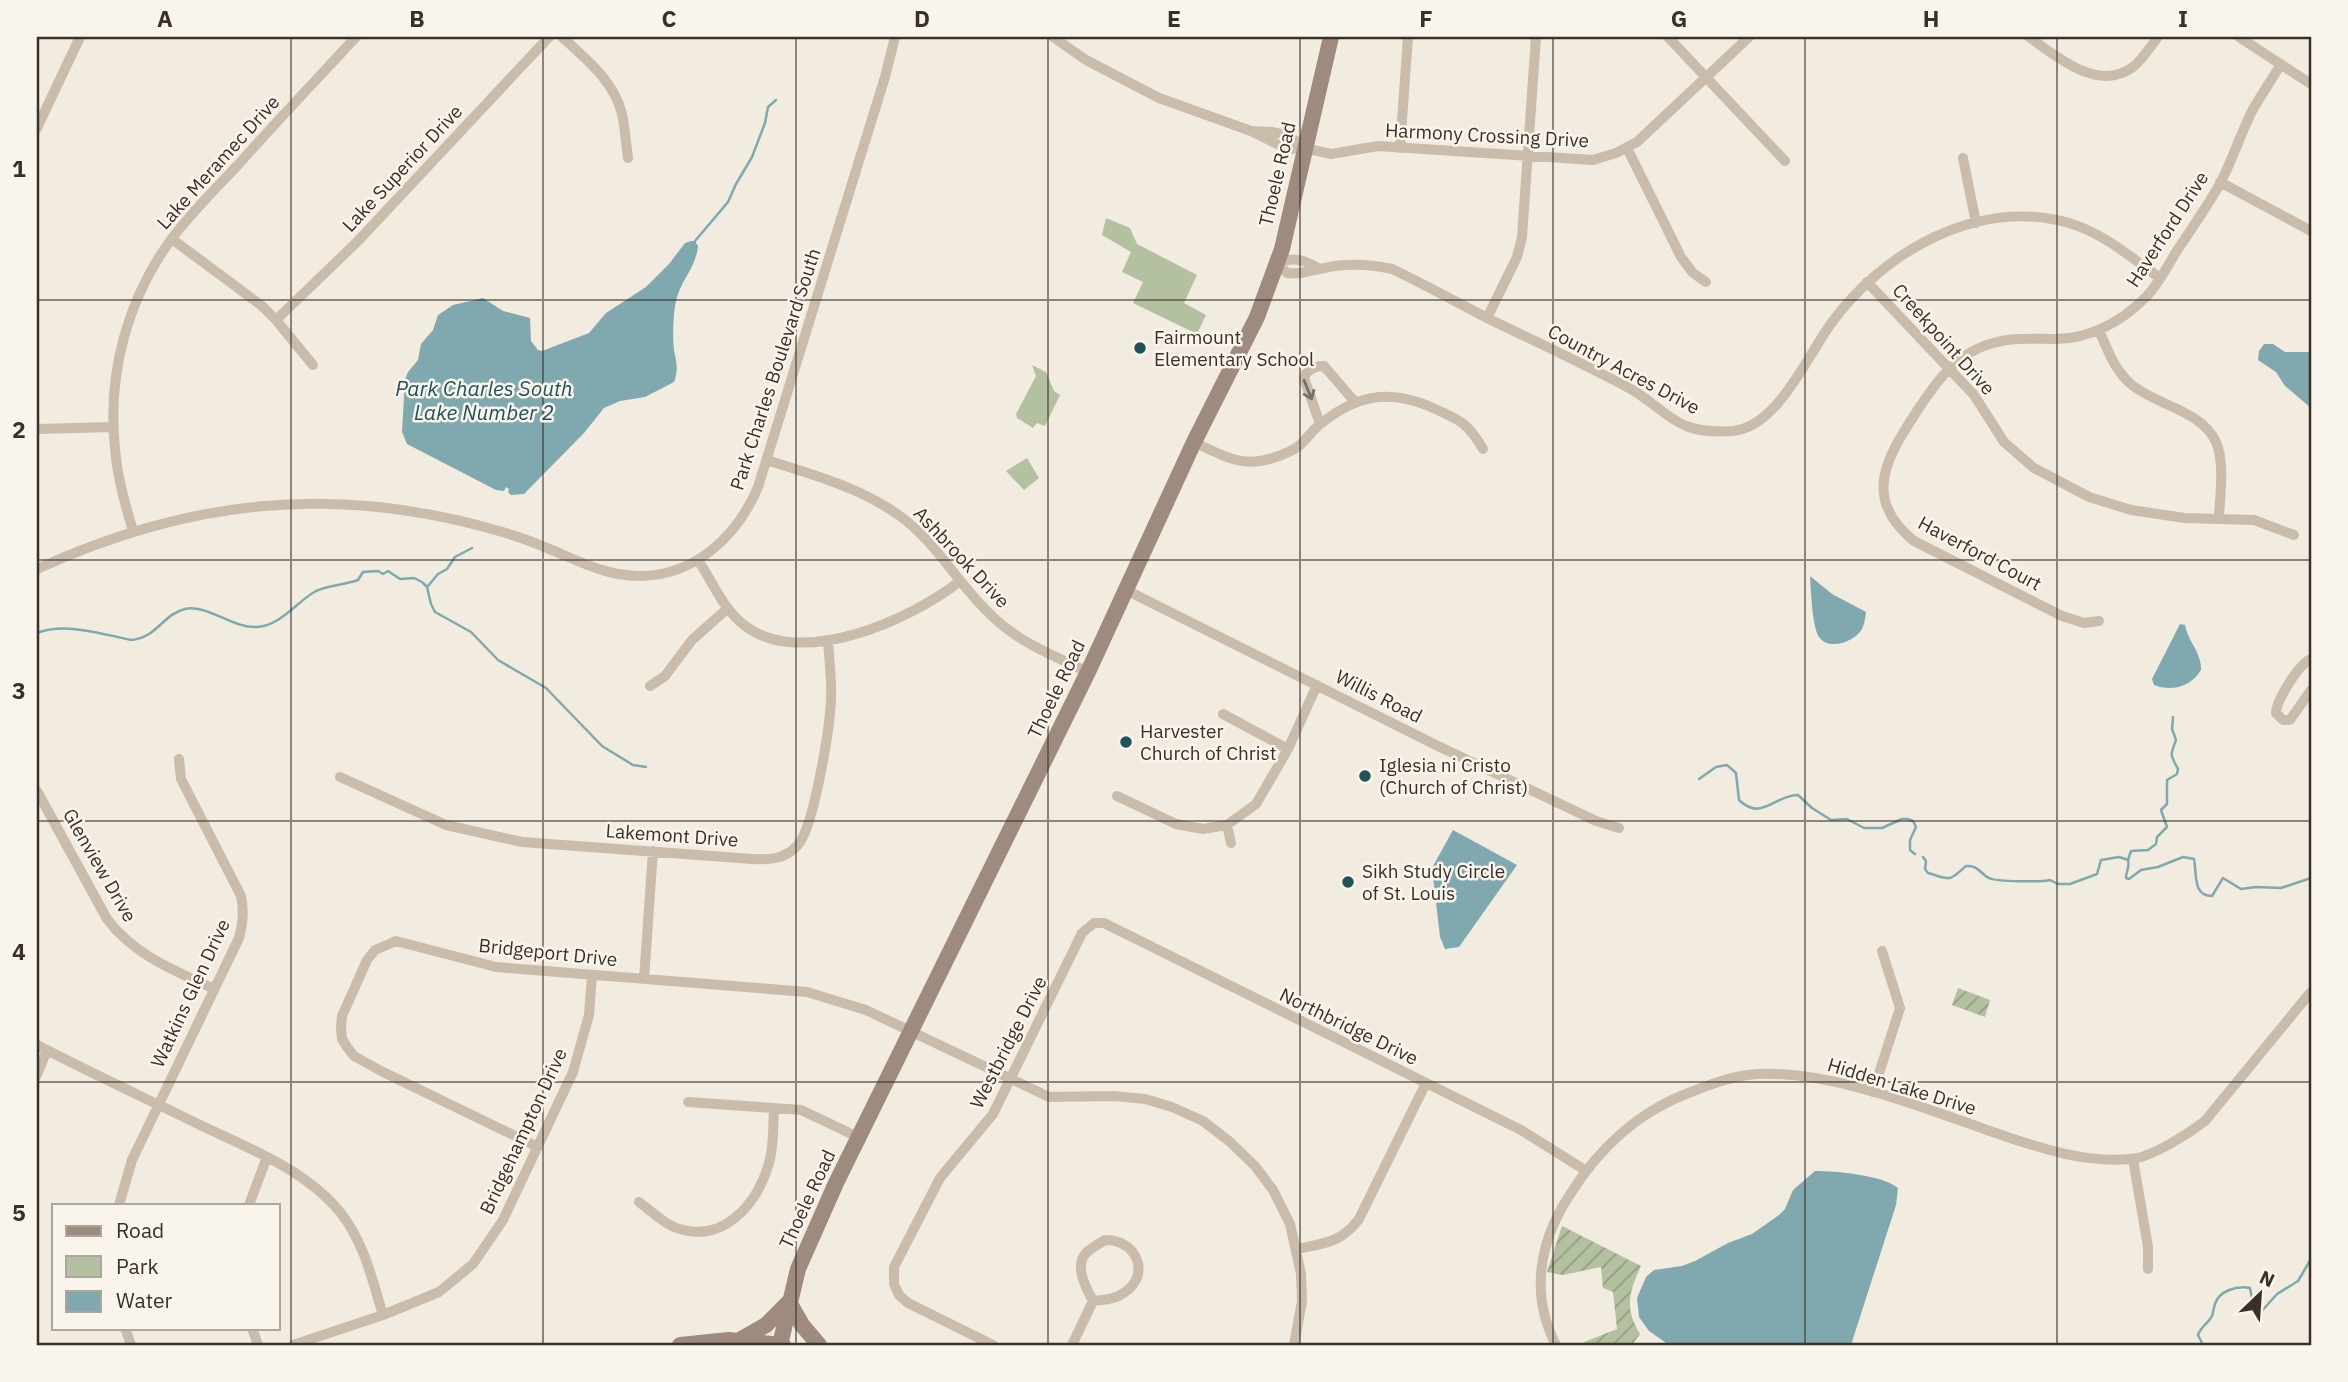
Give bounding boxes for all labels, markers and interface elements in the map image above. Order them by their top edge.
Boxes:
text: A [157,3,173,33]
text: B [409,3,425,33]
text: C [662,3,677,33]
text: D [914,3,930,33]
text: E [1167,3,1181,33]
text: F [1419,3,1433,33]
text: G [1671,3,1687,33]
text: H [1923,3,1939,33]
text: I [2178,3,2188,33]
street label: Lake Meramec Drive [151,90,285,234]
street label: Lake Superior Drive [337,99,467,237]
street label: Harmony Crossing Drive [1384,118,1590,152]
street label: Thoele Road [1253,119,1301,229]
text: 1 [12,153,26,183]
street label: Haverford Drive [2121,167,2213,291]
street label: Park Charles Boulevard South [725,245,825,493]
street label: Creekpoint Drive [1888,278,2000,400]
street label: Country Acres Drive [1544,319,1704,419]
place label: Fairmount Elementary School [1154,325,1314,371]
marker: Fairmount Elementary School [1132,340,1148,356]
water label: Park Charles South Lake Number 2 [395,374,573,426]
one-way arrow [1303,378,1316,400]
text: 2 [12,414,26,444]
street label: Ashbrook Drive [909,501,1015,613]
street label: Haverford Court [1914,510,2046,596]
street label: Thoele Road [1022,636,1090,742]
street label: Willis Road [1332,664,1426,728]
text: 3 [12,675,26,705]
place label: Harvester Church of Christ [1140,719,1276,765]
marker: Harvester Church of Christ [1118,734,1134,750]
place label: Iglesia ni Cristo (Church of Christ) [1379,753,1528,799]
marker: Iglesia ni Cristo (Church of Christ) [1357,768,1373,784]
street label: Glenview Drive [58,804,142,926]
street label: Lakemont Drive [605,818,739,852]
place label: Sikh Study Circle of St. Louis [1362,859,1505,905]
marker: Sikh Study Circle of St. Louis [1340,874,1356,890]
street label: Watkins Glen Drive [145,915,235,1071]
street label: Bridgeport Drive [477,933,619,971]
text: 4 [12,936,26,966]
street label: Westbridge Drive [964,972,1052,1112]
street label: Northbridge Drive [1276,982,1422,1070]
street label: Bridgehampton Drive [474,1044,572,1218]
street label: Hidden Lake Drive [1825,1052,1979,1120]
street label: Thoele Road [774,1146,840,1252]
text: 5 [12,1197,26,1227]
legend [52,1204,280,1330]
text: Road [116,1216,164,1244]
text: Park [116,1252,159,1280]
north arrow [2226,1260,2296,1330]
text: N [2256,1265,2278,1292]
text: Water [116,1286,173,1314]

